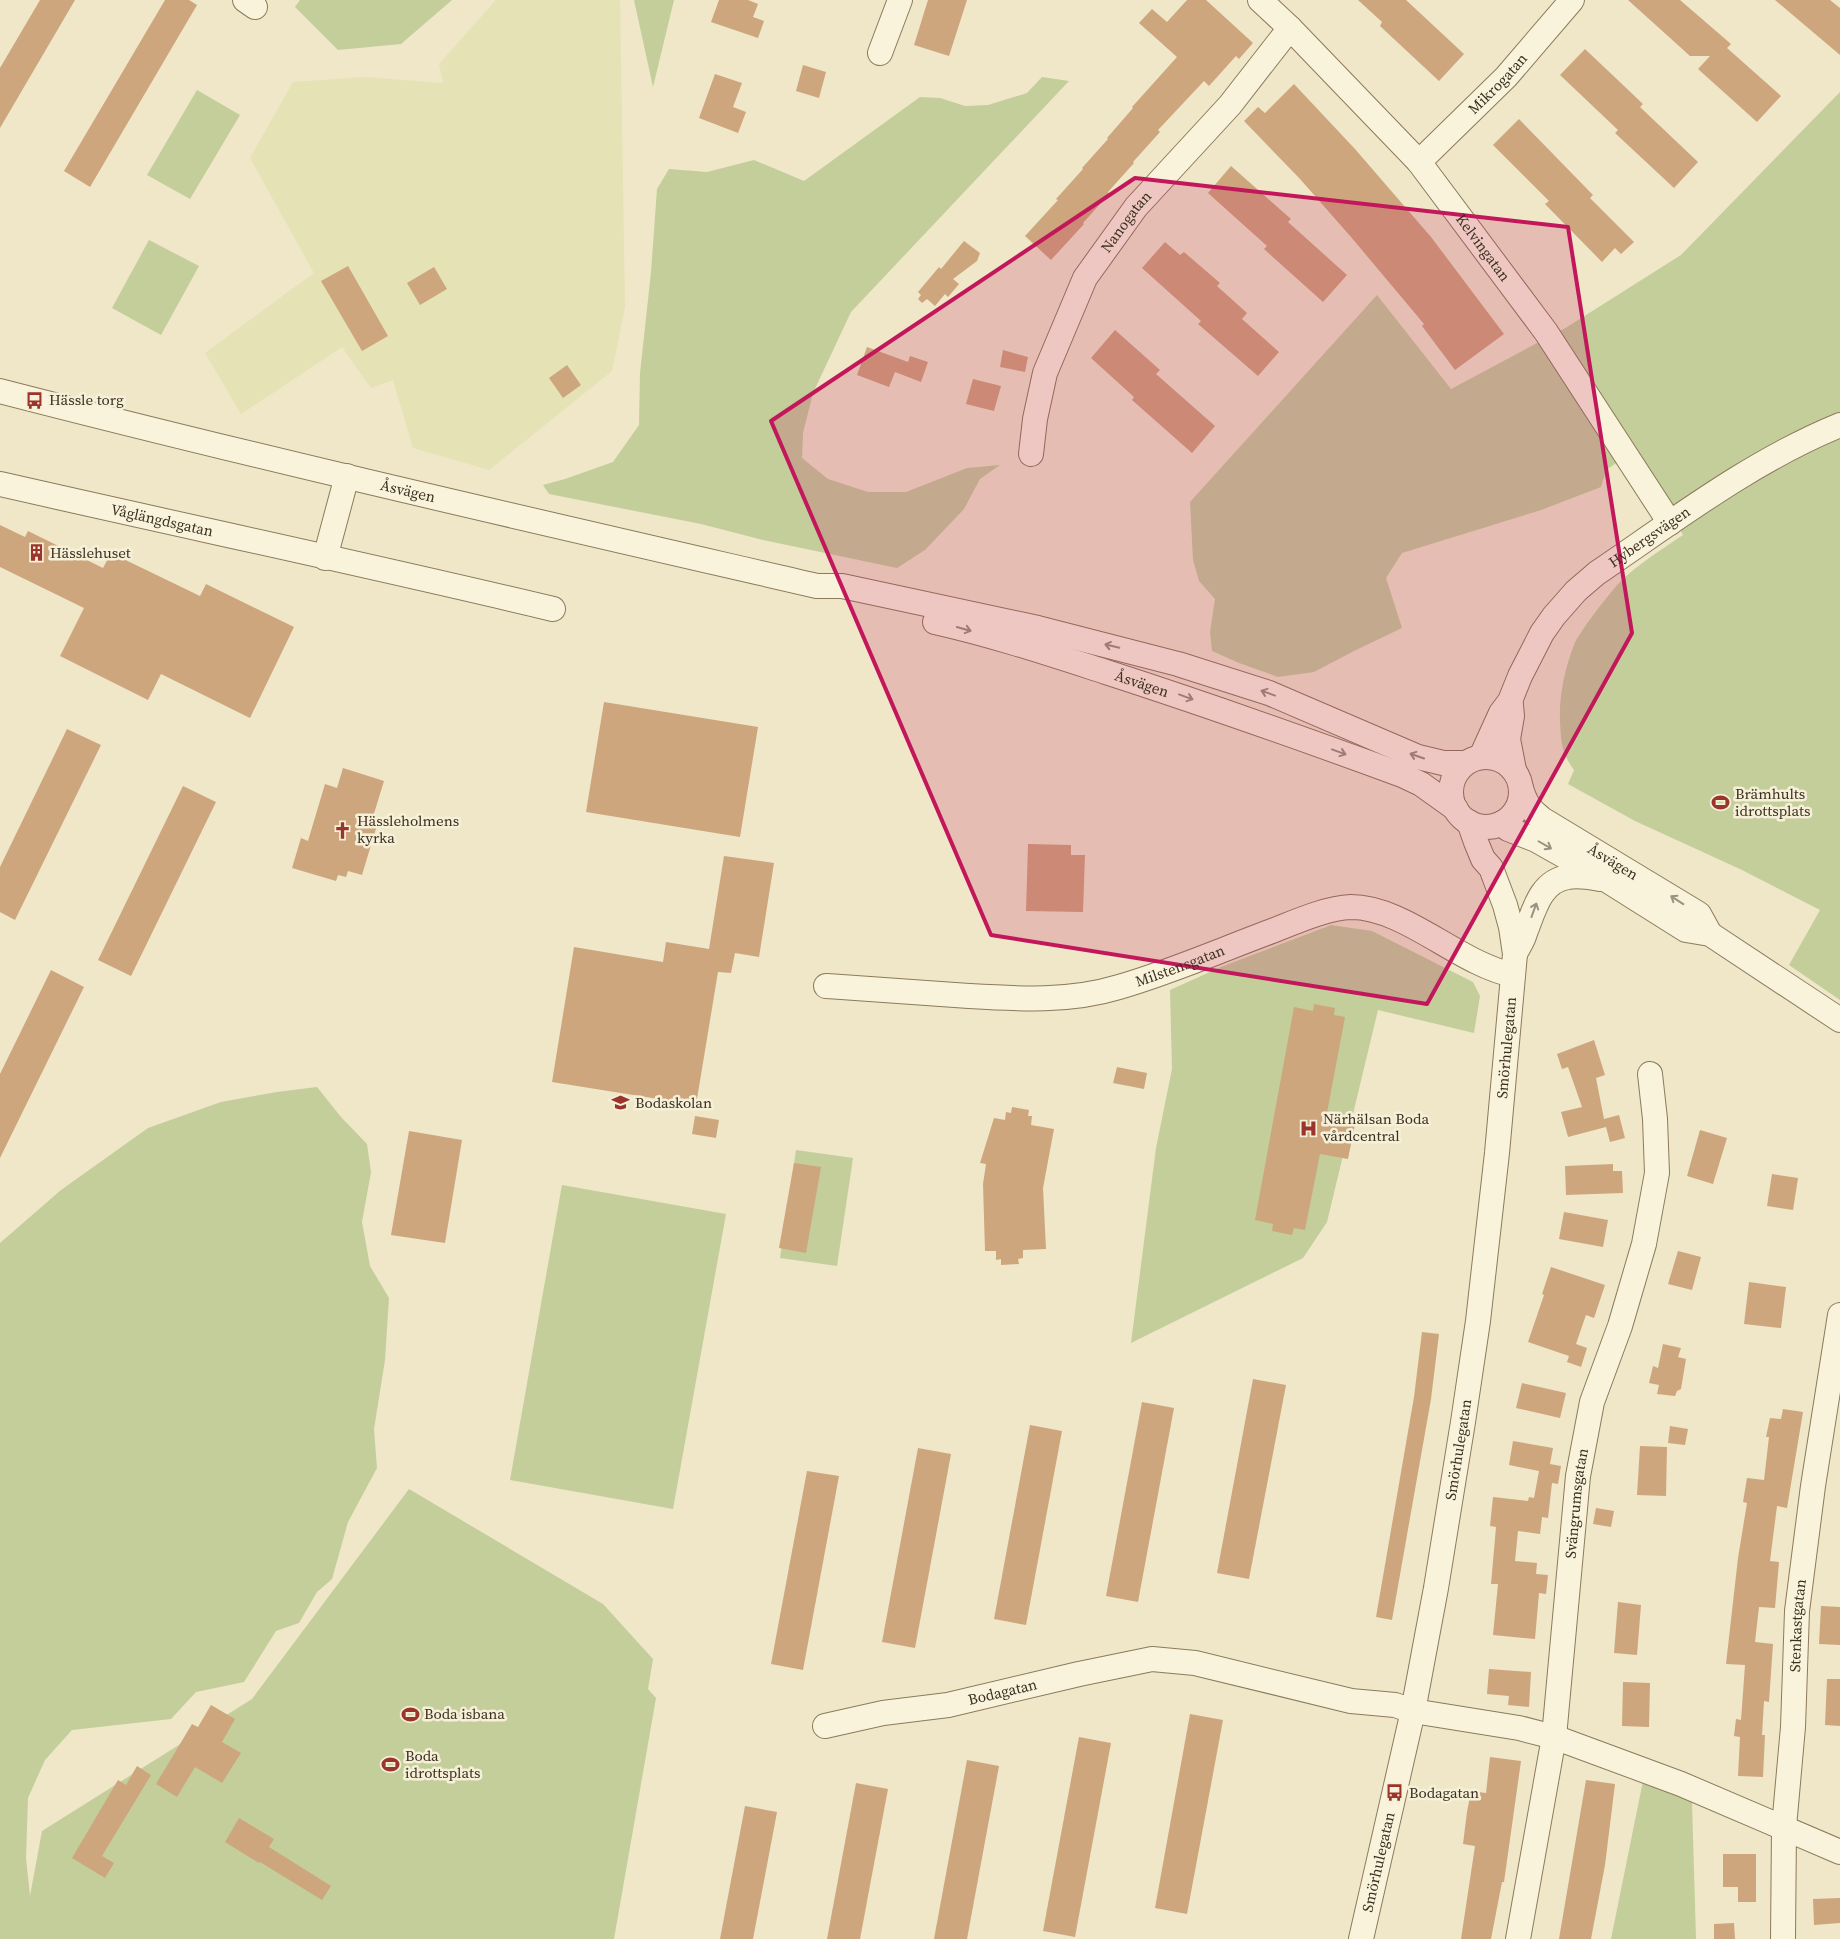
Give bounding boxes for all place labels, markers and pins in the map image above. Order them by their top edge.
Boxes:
place label: Hässle torg [49,389,124,410]
bus stop icon: Hässle torg [25,390,45,410]
place label: Hässlehuset [50,542,131,563]
building icon: Hässlehuset [26,543,46,563]
place label: Brämhults idrottsplats [1735,783,1810,821]
sports icon: Brämhults idrottsplats [1711,793,1731,813]
place label: Hässleholmens kyrka [357,810,459,848]
church icon: Hässleholmens kyrka [333,820,353,840]
place label: Bodaskolan [635,1092,712,1113]
school or university icon: Bodaskolan [611,1093,631,1113]
place label: Närhälsan Boda vårdcentral [1323,1108,1429,1146]
hospital icon: Närhälsan Boda vårdcentral [1299,1118,1319,1138]
place label: Boda isbana [424,1703,505,1724]
sports icon: Boda isbana [400,1704,420,1724]
place label: Boda idrottsplats [405,1745,480,1783]
sports icon: Boda idrottsplats [381,1755,401,1775]
place label: Bodagatan [1409,1782,1479,1803]
bus stop icon: Bodagatan [1385,1783,1405,1803]

